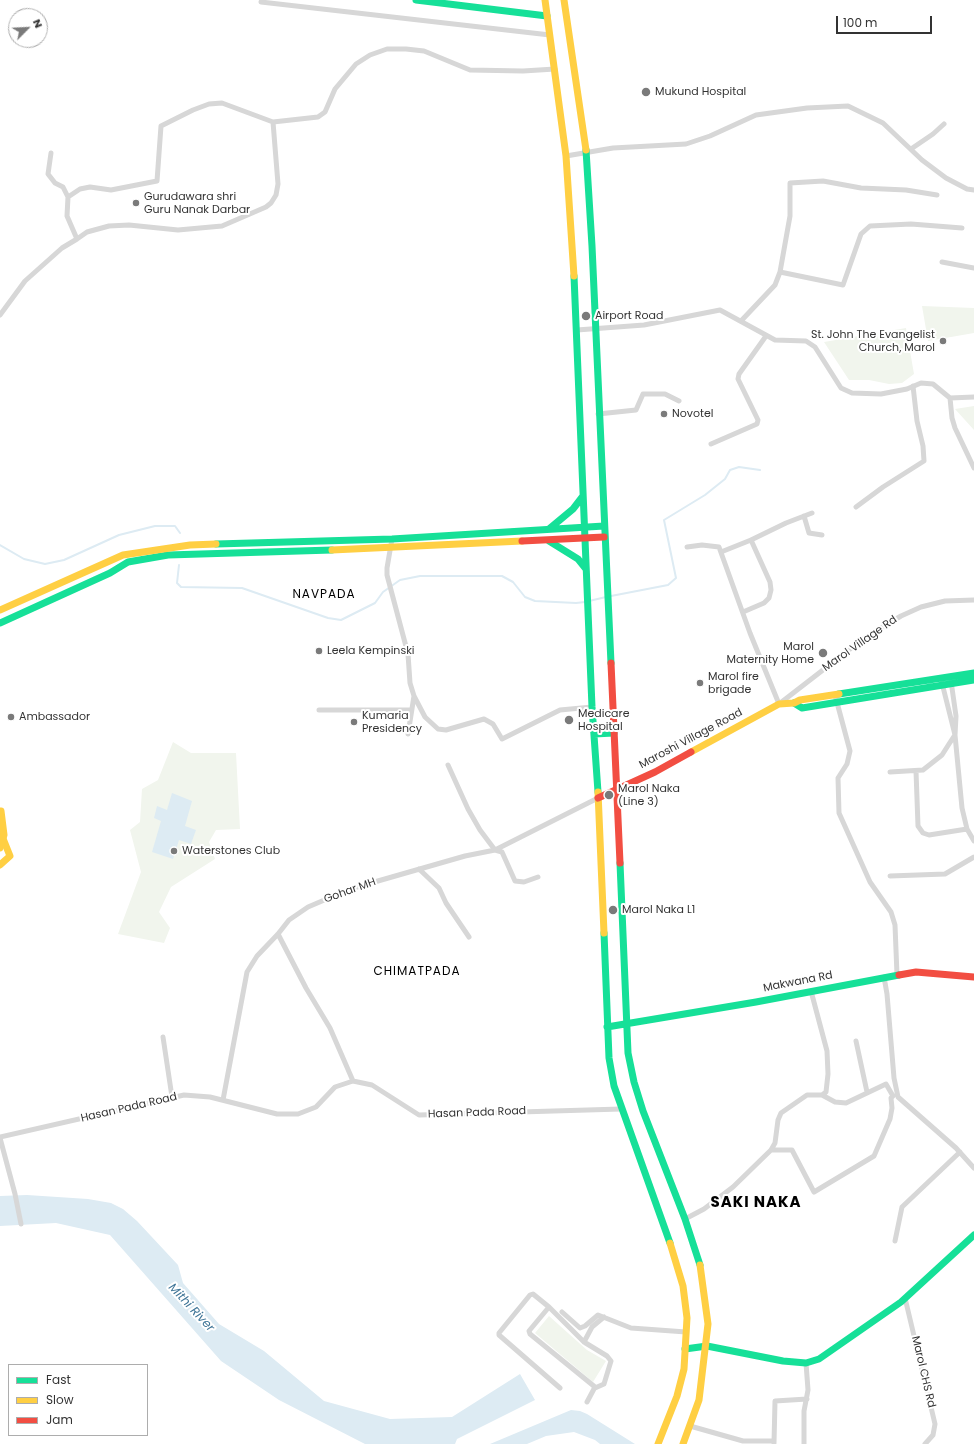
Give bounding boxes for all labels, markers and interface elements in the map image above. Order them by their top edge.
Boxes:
north arrow [8,8,48,48]
scale bar [838,8,934,34]
text: 100 m [843,14,877,31]
text: N [29,16,47,31]
place label: Mukund Hospital [655,85,746,99]
marker: Mukund Hospital [640,86,652,98]
place label: Gurudawara shri Guru Nanak Darbar [144,190,250,216]
marker: Gurudawara shri Guru Nanak Darbar [131,198,141,208]
place label: Airport Road [595,309,663,323]
marker: Airport Road [580,310,592,322]
place label: St. John The Evangelist Church, Marol [811,328,935,354]
marker: St. John The Evangelist Church, Marol [938,336,948,346]
place label: Novotel [672,407,714,421]
marker: Novotel [659,409,669,419]
district label: NAVPADA [292,588,356,602]
street label: Marol Village Rd [820,613,900,675]
place label: Marol Maternity Home [726,640,814,666]
place label: Leela Kempinski [327,644,415,658]
marker: Leela Kempinski [314,646,324,656]
marker: Marol Maternity Home [817,647,829,659]
place label: Marol fire brigade [708,670,759,696]
marker: Marol fire brigade [695,678,705,688]
street label: Maroshi Village Road [637,706,745,772]
place label: Medicare Hospital [578,707,629,733]
place label: Kumaria Presidency [362,709,422,735]
place label: Ambassador [19,710,90,724]
marker: Ambassador [6,712,16,722]
marker: Medicare Hospital [563,714,575,726]
marker: Kumaria Presidency [349,717,359,727]
place label: Marol Naka (Line 3) [618,782,680,808]
marker: Marol Naka (Line 3) [603,789,615,801]
place label: Waterstones Club [182,844,280,858]
marker: Waterstones Club [169,846,179,856]
street label: Gohar MH [322,876,378,906]
place label: Marol Naka L1 [622,903,695,917]
marker: Marol Naka L1 [607,904,619,916]
district label: CHIMATPADA [373,965,461,979]
street label: Makwana Rd [762,969,834,995]
street label: Hasan Pada Road [80,1090,178,1126]
street label: Hasan Pada Road [428,1105,526,1121]
district label: SAKI NAKA [710,1194,802,1212]
water label: Mithi River [165,1281,217,1335]
street label: Marol CHS Rd [908,1335,938,1409]
legend [8,1364,148,1436]
text: Fast [46,1371,71,1388]
text: Slow [46,1391,74,1408]
text: Jam [46,1411,73,1428]

